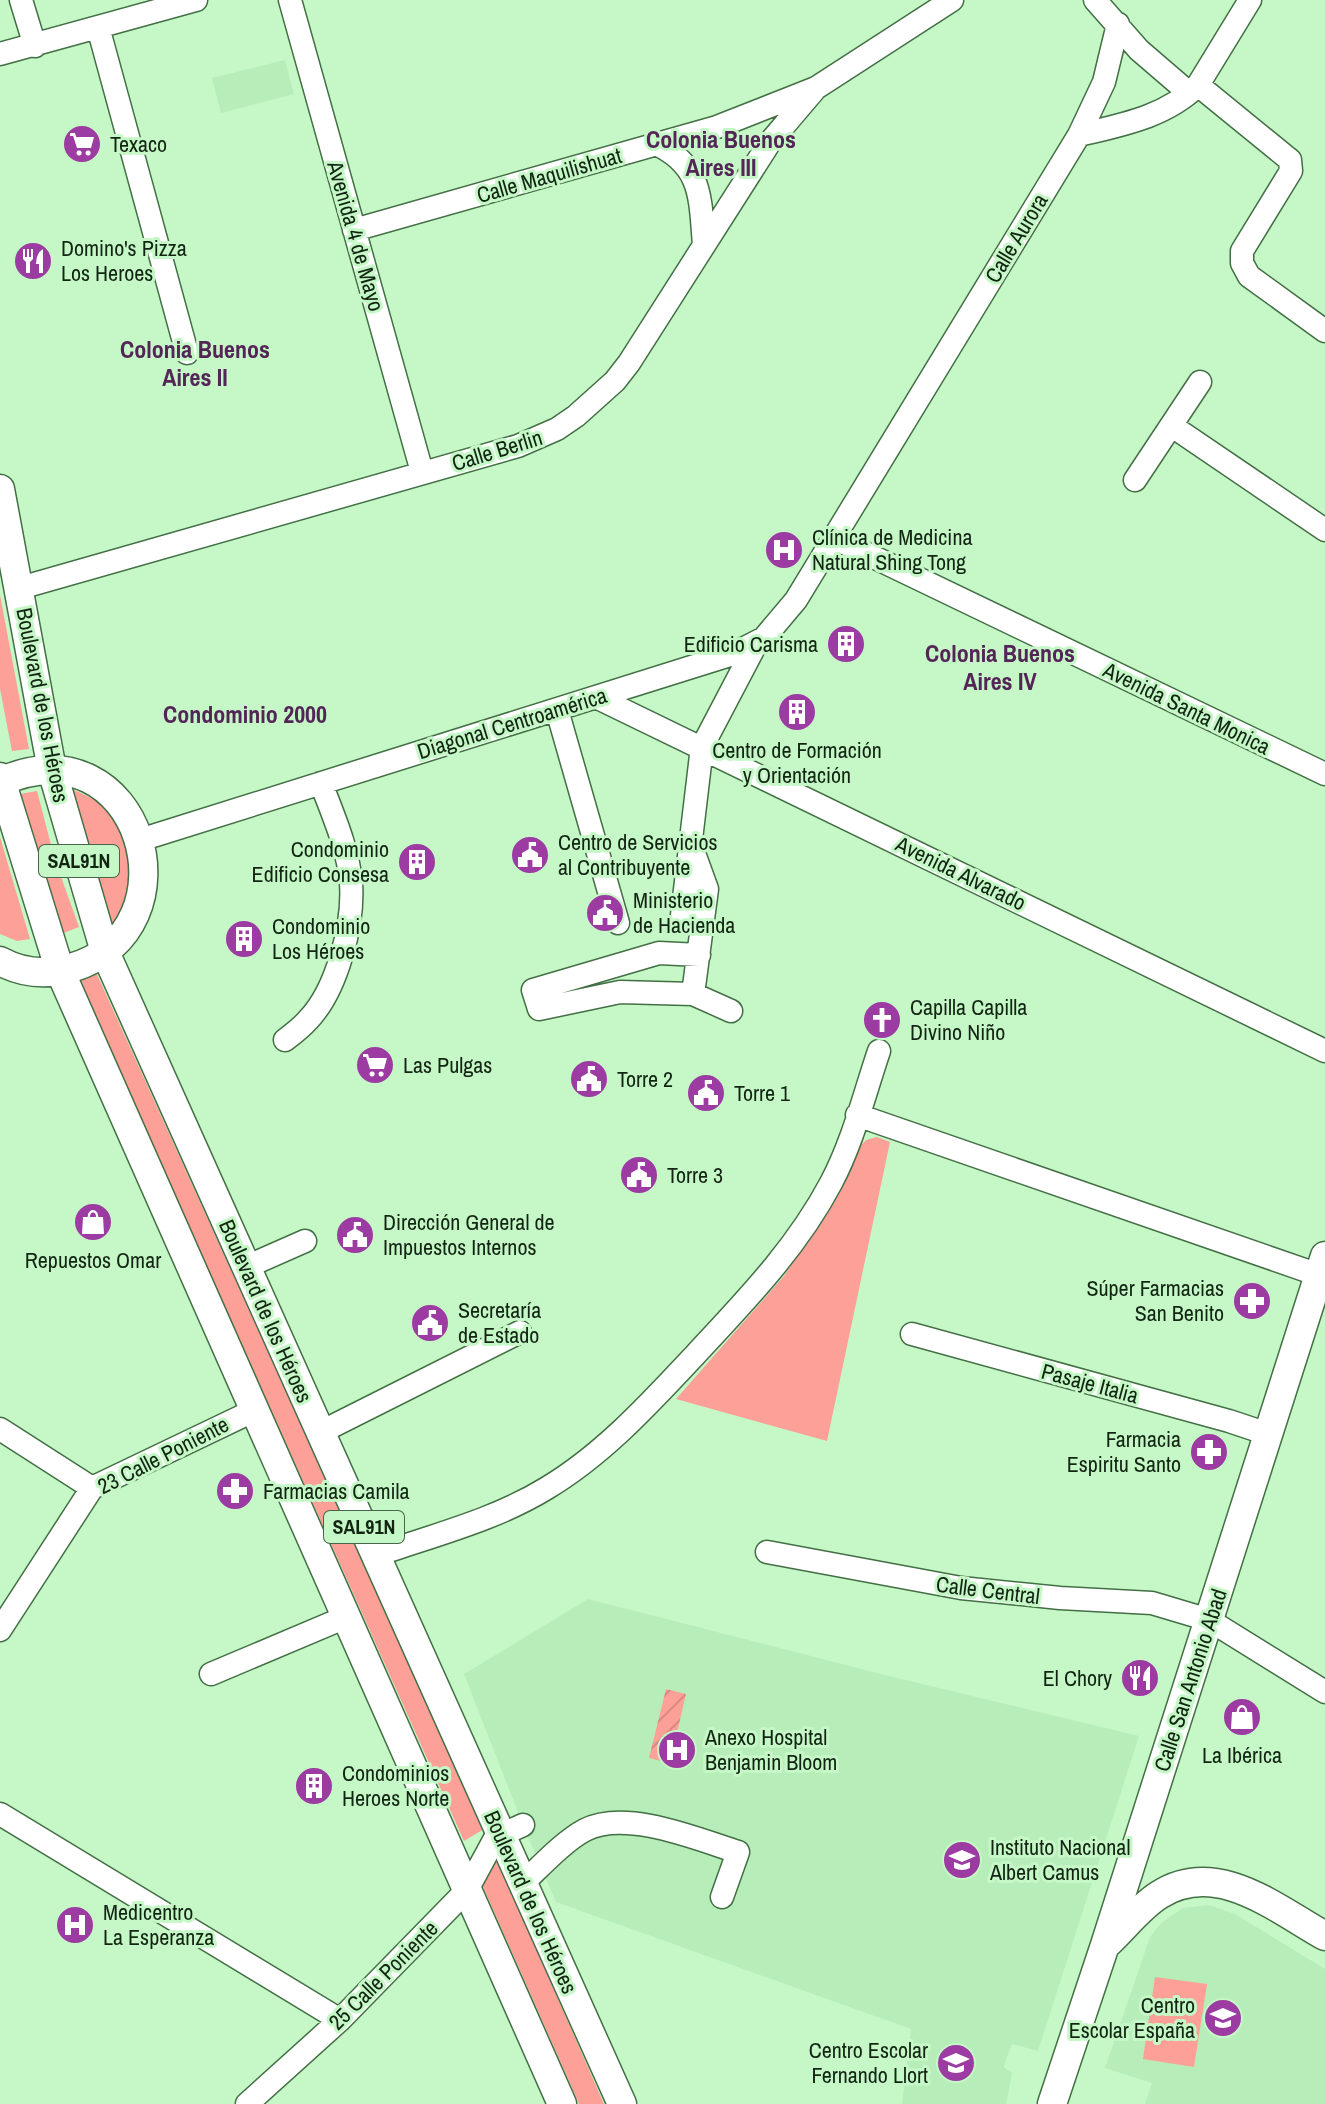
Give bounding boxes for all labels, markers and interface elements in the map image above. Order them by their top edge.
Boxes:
supermarket icon: Texaco [61,123,103,165]
district label: Colonia Buenos Aires III [646,123,796,183]
place label: Texaco [110,129,167,159]
street label: Calle Maquilishuat [473,140,625,210]
street label: Avenida 4 de Mayo [320,156,392,315]
street label: Calle Aurora [978,188,1054,288]
place label: Domino's Pizza Los Heroes [61,233,187,288]
restaurant icon: Domino's Pizza Los Heroes [12,240,54,282]
district label: Colonia Buenos Aires II [120,333,270,393]
street label: Calle Berlin [448,422,546,478]
place label: Clínica de Medicina Natural Shing Tong [812,522,972,577]
hospital icon: Clínica de Medicina Natural Shing Tong [763,529,805,571]
street label: Boulevard de los Héroes [9,605,77,805]
building icon: Edificio Carisma [825,623,867,665]
place label: Edificio Carisma [684,629,818,659]
district label: Colonia Buenos Aires IV [925,637,1075,697]
street label: Avenida Santa Monica [1098,654,1275,761]
street label: Diagonal Centroamérica [414,680,610,766]
building icon: Centro de Formación y Orientación [776,691,818,733]
district label: Condominio 2000 [163,698,327,730]
place label: Centro de Formación y Orientación [712,735,882,790]
place label: Centro de Servicios al Contribuyente [558,827,717,882]
street label: Avenida Alvarado [890,828,1031,917]
place label: Condominio Edificio Consesa [252,834,389,889]
public building icon: Centro de Servicios al Contribuyente [509,834,551,876]
building icon: Condominio Edificio Consesa [396,841,438,883]
road number: SAL91N [39,845,119,877]
place label: Ministerio de Hacienda [633,885,735,940]
public building icon: Ministerio de Hacienda [584,892,626,934]
place label: Condominio Los Héroes [272,911,370,966]
building icon: Condominio Los Héroes [223,918,265,960]
place label: Capilla Capilla Divino Niño [910,992,1027,1047]
church icon: Capilla Capilla Divino Niño [861,999,903,1041]
supermarket icon: Las Pulgas [354,1044,396,1086]
place label: Las Pulgas [403,1050,492,1080]
public building icon: Torre 2 [568,1058,610,1100]
place label: Torre 2 [617,1064,673,1094]
public building icon: Torre 1 [685,1072,727,1114]
place label: Torre 1 [734,1078,790,1108]
public building icon: Torre 3 [618,1154,660,1196]
place label: Torre 3 [667,1160,723,1190]
shop icon: Repuestos Omar [72,1201,114,1243]
place label: Dirección General de Impuestos Internos [383,1207,554,1262]
public building icon: Dirección General de Impuestos Internos [334,1214,376,1256]
street label: Boulevard de los Héroes [212,1215,320,1407]
place label: Repuestos Omar [25,1245,161,1275]
place label: Súper Farmacias San Benito [1087,1273,1224,1328]
pharmacy icon: Súper Farmacias San Benito [1231,1280,1273,1322]
place label: Secretaría de Estado [458,1295,541,1350]
public building icon: Secretaría de Estado [409,1302,451,1344]
street label: Pasaje Italia [1038,1356,1142,1410]
street label: 23 Calle Poniente [92,1409,234,1501]
place label: Farmacia Espiritu Santo [1067,1424,1181,1479]
pharmacy icon: Farmacia Espiritu Santo [1188,1431,1230,1473]
pharmacy icon: Farmacias Camila [214,1470,256,1512]
place label: Farmacias Camila [263,1476,409,1506]
road number: SAL91N [324,1511,404,1543]
street label: Calle Central [934,1569,1042,1611]
street label: Calle San Antonio Abad [1146,1585,1234,1775]
restaurant icon: El Chory [1119,1657,1161,1699]
place label: El Chory [1043,1663,1112,1693]
shop icon: La Ibérica [1221,1696,1263,1738]
place label: Anexo Hospital Benjamin Bloom [704,1722,837,1777]
hospital icon: Anexo Hospital Benjamin Bloom [656,1729,698,1771]
place label: La Ibérica [1202,1740,1282,1770]
place label: Condominios Heroes Norte [342,1758,449,1813]
building icon: Condominios Heroes Norte [293,1765,335,1807]
street label: Boulevard de los Héroes [477,1806,585,1998]
place label: Instituto Nacional Albert Camus [989,1832,1130,1887]
school or university icon: Instituto Nacional Albert Camus [941,1839,983,1881]
place label: Medicentro La Esperanza [103,1897,214,1952]
hospital icon: Medicentro La Esperanza [54,1904,96,1946]
street label: 25 Calle Poniente [322,1914,444,2036]
place label: Centro Escolar España [1069,1990,1195,2045]
school or university icon: Centro Escolar España [1202,1997,1244,2039]
place label: Centro Escolar Fernando Llort [809,2035,928,2090]
school or university icon: Centro Escolar Fernando Llort [935,2042,977,2084]

